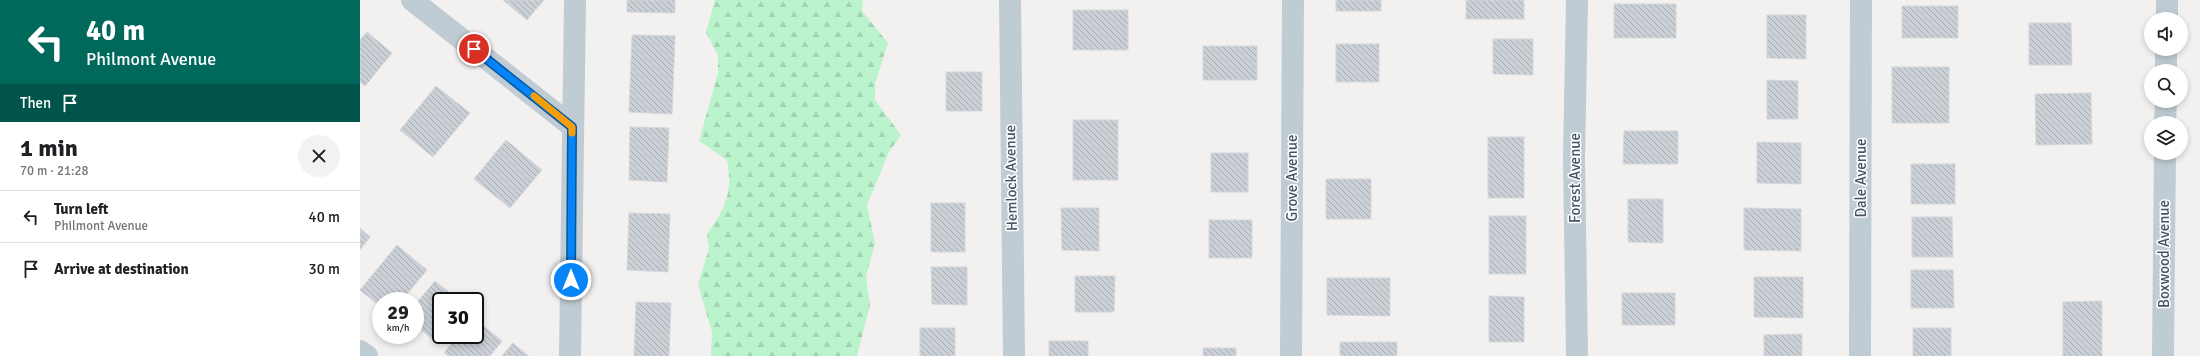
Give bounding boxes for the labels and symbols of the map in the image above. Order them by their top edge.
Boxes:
pin [457,32,491,66]
street label: Hemlock Avenue [1001,125,1021,231]
street label: Forest Avenue [1566,133,1584,223]
street label: Grove Avenue [1283,135,1301,221]
street label: Dale Avenue [1852,138,1870,218]
street label: Boxwood Avenue [2155,200,2173,308]
position arrow [550,259,592,301]
speed limit sign: 30 [432,292,484,344]

